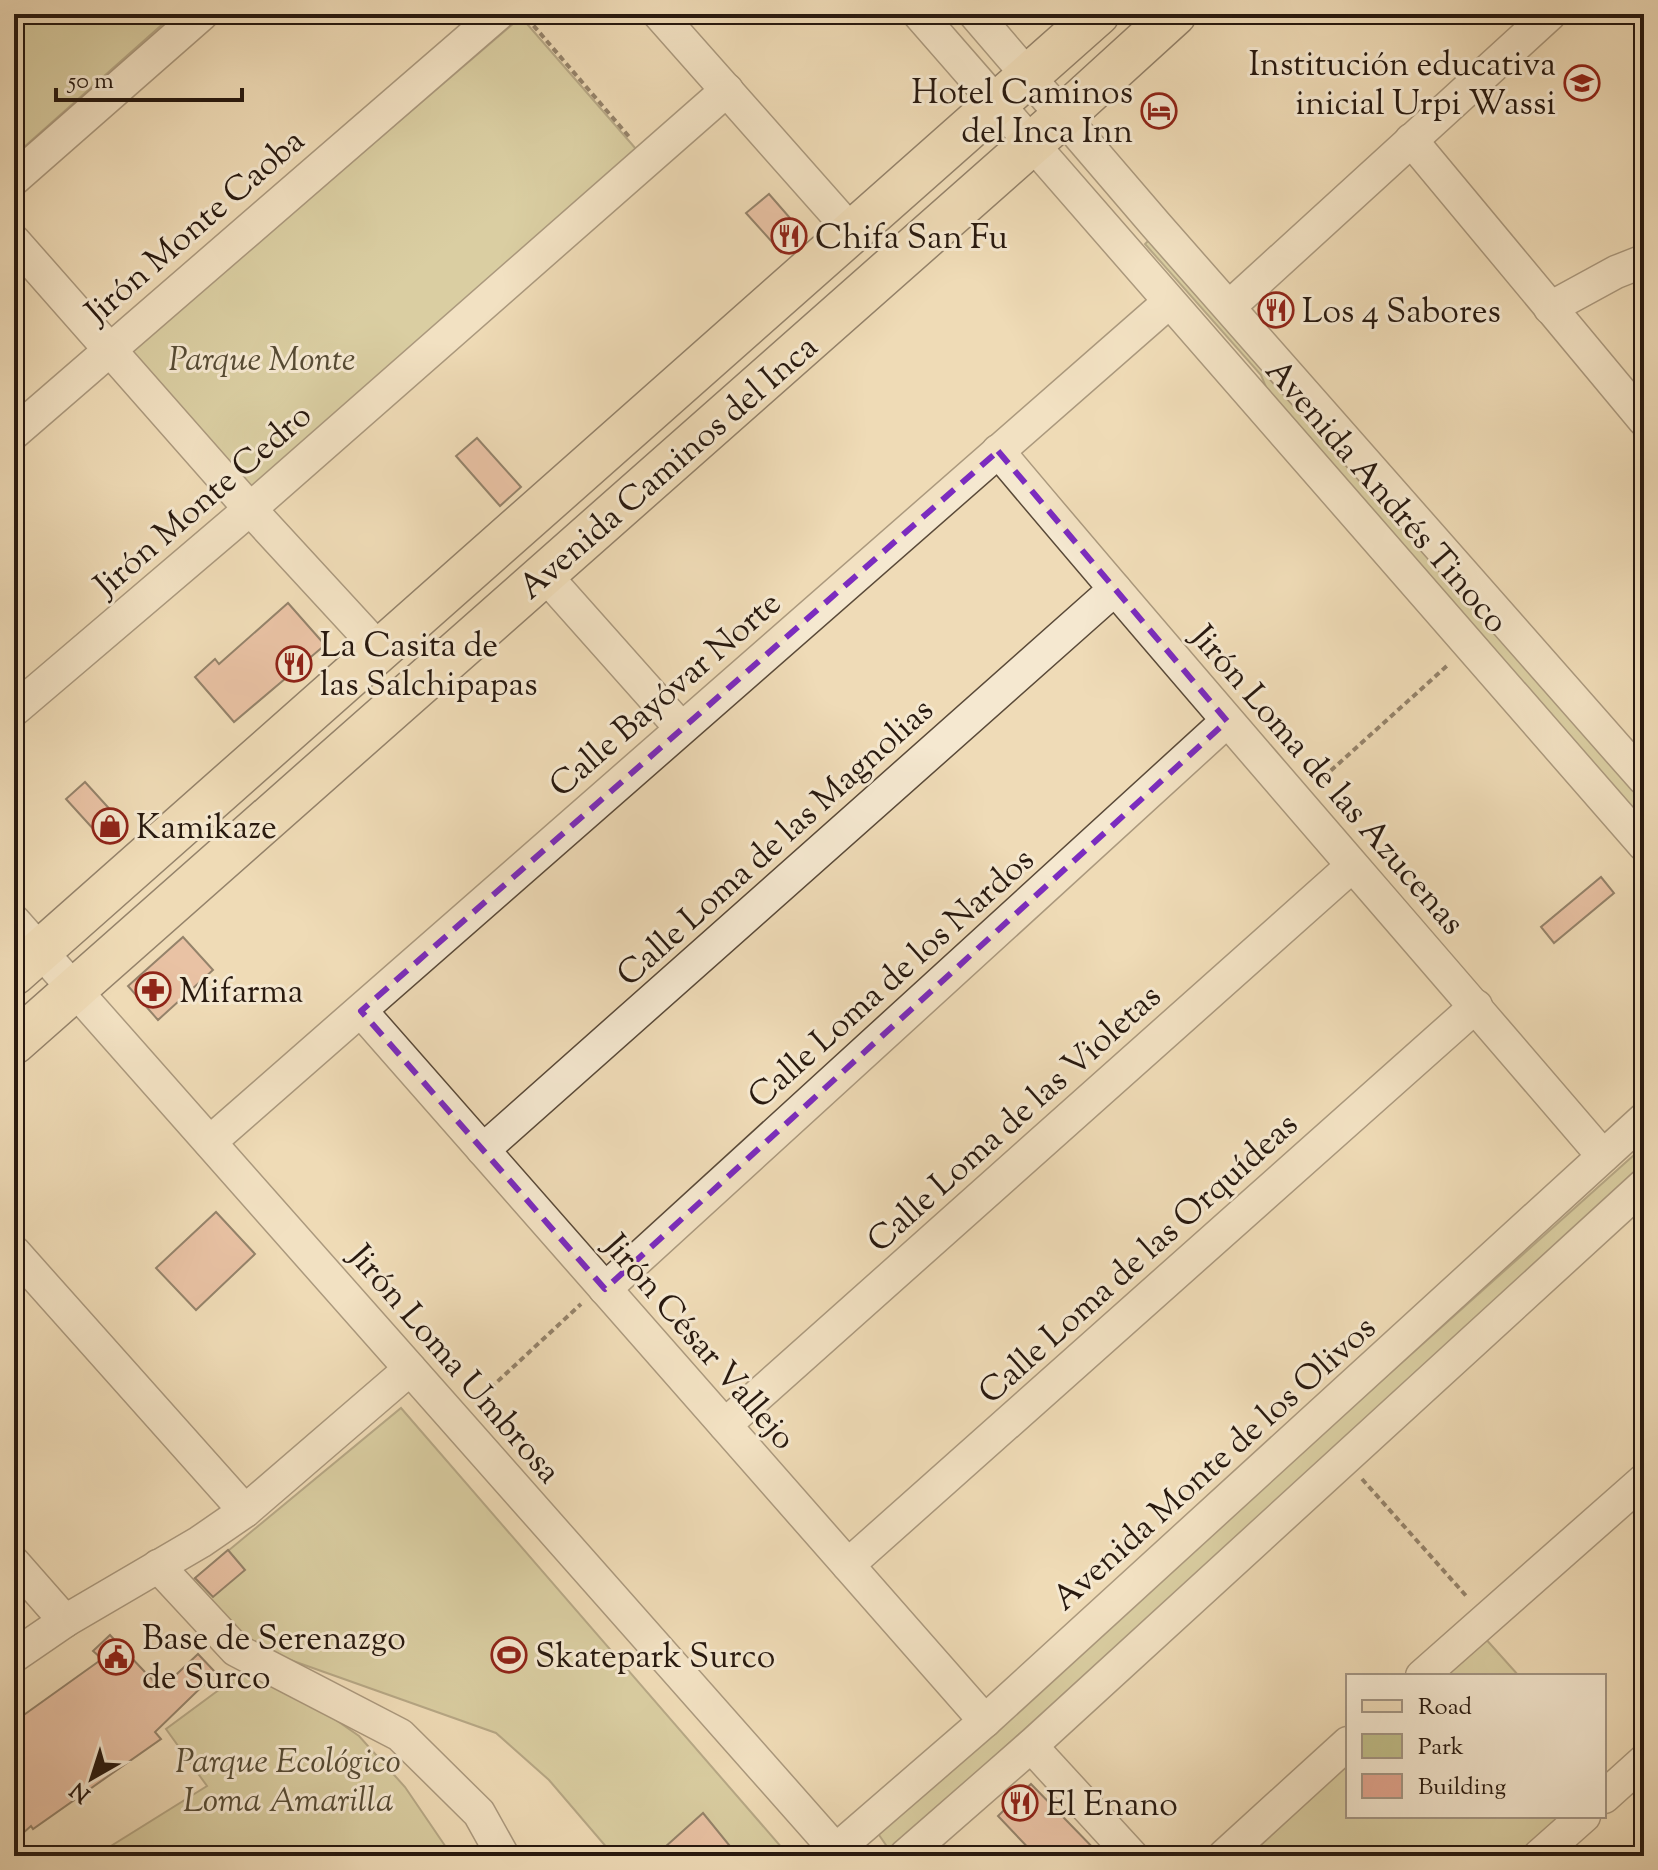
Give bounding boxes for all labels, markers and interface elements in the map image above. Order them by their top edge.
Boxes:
place label: Institución educativa inicial Urpi Wassi [1249,42,1556,130]
scale bar [56,52,242,102]
school or university icon: Institución educativa inicial Urpi Wassi [1563,64,1601,102]
text: 50 m [66,65,114,99]
place label: Hotel Caminos del Inca Inn [912,70,1133,158]
hotel icon: Hotel Caminos del Inca Inn [1140,92,1178,130]
street label: Jirón Monte Caoba [74,118,317,338]
place label: Chifa San Fu [815,215,1008,264]
restaurant icon: Chifa San Fu [770,217,808,255]
place label: Los 4 Sabores [1302,289,1501,338]
restaurant icon: Los 4 Sabores [1257,291,1295,329]
street label: Avenida Caminos del Inca [509,325,830,613]
park label: Parque Monte [168,337,356,386]
street label: Avenida Andrés Tinoco [1252,349,1519,645]
street label: Jirón Monte Cedro [83,393,324,611]
street label: Calle Bayóvar Norte [540,581,793,810]
street label: Jirón Loma de las Azucenas [1177,614,1475,947]
place label: La Casita de las Salchipapas [320,623,538,711]
restaurant icon: La Casita de las Salchipapas [275,645,313,683]
street label: Calle Loma de las Magnolias [607,688,946,1000]
place label: Kamikaze [136,805,277,854]
shop icon: Kamikaze [91,807,129,845]
street label: Calle Loma de los Nardos [738,837,1046,1122]
place label: Mifarma [179,969,303,1018]
pharmacy icon: Mifarma [134,971,172,1009]
street label: Calle Loma de las Violetas [857,974,1173,1265]
street label: Calle Loma de las Orquídeas [969,1102,1310,1417]
street label: Jirón César Vallejo [589,1223,806,1462]
street label: Jirón Loma Umbrosa [334,1234,571,1496]
street label: Avenida Monte de los Olivos [1043,1306,1388,1624]
place label: Base de Serenazgo de Surco [142,1616,406,1704]
place label: Skatepark Surco [535,1634,775,1683]
sports icon: Skatepark Surco [490,1636,528,1674]
public building icon: Base de Serenazgo de Surco [97,1638,135,1676]
legend [1346,1674,1606,1818]
text: Road [1418,1691,1472,1725]
text: Park [1418,1731,1464,1765]
north arrow [52,1738,132,1818]
park label: Parque Ecológico Loma Amarilla [175,1739,401,1827]
text: Building [1418,1771,1507,1805]
text: N [64,1773,98,1809]
place label: El Enano [1046,1782,1178,1831]
restaurant icon: El Enano [1001,1784,1039,1822]

